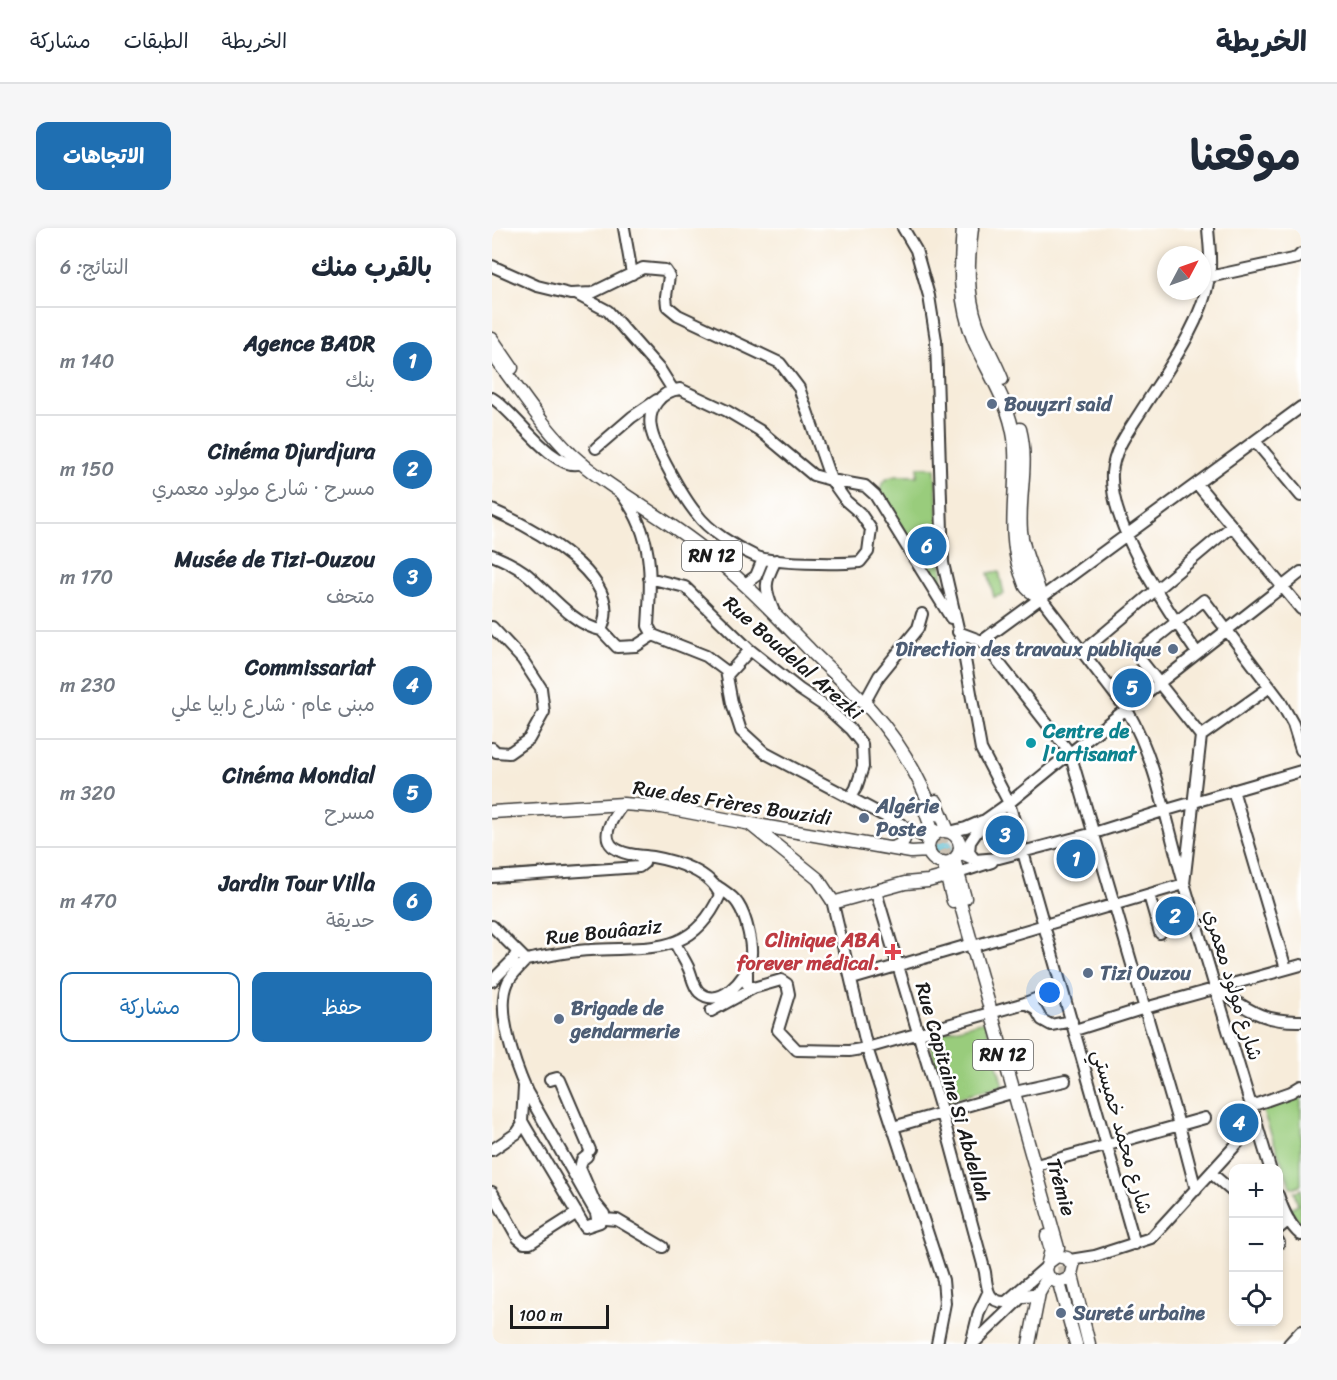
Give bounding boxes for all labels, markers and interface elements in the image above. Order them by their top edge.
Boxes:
text: الخريطة [1216,17,1307,66]
text: مشاركة [30,22,91,60]
text: الطبقات [124,22,189,60]
text: الخريطة [222,22,287,60]
text: موقعنا [1190,119,1301,193]
button: الاتجاهات [36,122,171,190]
text: بالقرب منك [311,244,432,290]
north arrow [1157,246,1211,300]
text: النتائج: 6 [60,250,129,285]
text: Agence BADR [244,324,375,363]
text: 140 m [60,344,114,379]
text: 1 [408,344,417,379]
text: بنك [345,363,375,398]
place label: Bouyzri said [1004,387,1113,422]
marker: Bouyzri said [985,397,999,411]
text: Cinéma Djurdjura [208,432,375,471]
text: 150 m [60,452,114,487]
text: 2 [407,452,418,487]
text: مسرح · شارع مولود معمري [152,471,375,506]
pin: 6 [908,524,946,568]
text: Musée de Tizi-Ouzou [174,540,375,579]
road number: RN 12 [682,541,742,571]
text: 170 m [60,560,113,595]
text: 3 [407,560,418,595]
text: متحف [326,579,375,614]
street label: Rue Boudelal Arezki [715,587,872,730]
place label: Direction des travaux publique [895,632,1161,667]
marker: Direction des travaux publique [1166,642,1180,656]
text: Commissariat [245,648,375,687]
pin: 5 [1112,666,1152,710]
text: 230 m [60,668,116,703]
text: 4 [406,668,419,703]
text: مبنى عام · شارع رابيا علي [171,687,375,722]
place label: Centre de l'artisanat [1042,714,1138,772]
marker: Centre de l'artisanat [1024,736,1038,750]
text: Cinéma Mondial [223,756,375,795]
street label: Rue des Frères Bouzidi [631,770,835,836]
text: 320 m [60,776,116,811]
text: 5 [406,776,419,811]
place label: Algérie Poste [875,789,940,847]
text: مسرح [324,795,375,830]
marker: Algérie Poste [857,811,871,825]
pin: 3 [986,812,1024,858]
pin: 1 [1056,836,1096,882]
text: Jardin Tour Villa [219,864,375,903]
text: 470 m [60,884,117,919]
text: 6 [407,884,418,919]
pin: 2 [1156,894,1194,938]
text: حديقة [326,903,375,938]
street label: شارع مولود معمري [1193,905,1273,1065]
street label: Rue Bouâaziz [544,908,664,955]
place label: Clinique ABA forever médical. [737,923,880,981]
marker: Clinique ABA forever médical. [884,943,902,961]
place label: Tizi Ouzou [1100,956,1191,991]
marker: Tizi Ouzou [1081,966,1095,980]
button: مشاركة [60,972,240,1042]
button: حفظ [252,972,432,1042]
street label: Rue Capitaine Si Abdellah [905,978,1001,1206]
your location [1035,978,1064,1007]
place label: Brigade de gendarmerie [569,991,681,1049]
marker: Brigade de gendarmerie [552,1012,566,1026]
road number: RN 12 [973,1040,1033,1070]
street label: شارع محمد خميستي [1082,1045,1162,1219]
pin: 4 [1220,1100,1258,1146]
street label: Trémie [1036,1154,1086,1220]
map controls [1229,1164,1283,1326]
button: + [1229,1164,1283,1218]
button: − [1229,1218,1283,1272]
button: locate [1229,1272,1283,1326]
place label: Sureté urbaine [1072,1296,1205,1331]
text: 100 m [519,1301,563,1330]
scale bar [510,1302,609,1330]
marker: Sureté urbaine [1054,1306,1068,1320]

